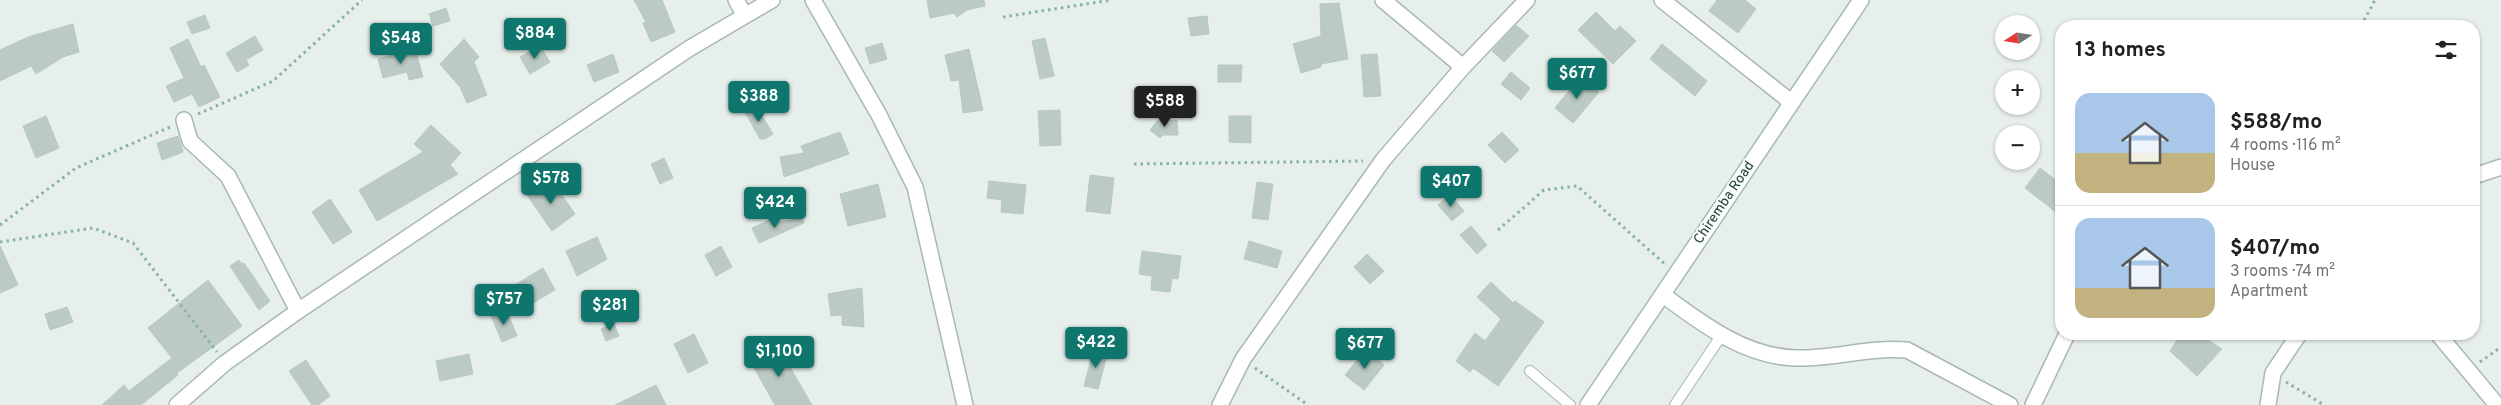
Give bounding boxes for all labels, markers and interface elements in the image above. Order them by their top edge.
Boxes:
north arrow [1995,15,2040,60]
map controls [1995,15,2040,170]
pin: $884 [505,18,565,60]
pin: $548 [371,22,431,65]
text: $884 [515,24,555,44]
text: $548 [381,29,421,49]
icon: filters [2432,36,2460,64]
text: 13 homes [2075,37,2166,64]
pin: $677 [1547,58,1607,100]
text: $677 [1559,64,1595,84]
button: + [1995,70,2040,115]
pin: $388 [729,80,789,123]
pin: $588 [1135,86,1195,128]
text: $388 [739,87,779,107]
text: $588 [1145,92,1185,112]
text: $588/mo [2230,109,2322,136]
icon: home [2115,113,2175,173]
button: − [1995,125,2040,170]
text: 4 rooms · 116 m² [2230,136,2341,156]
text: House [2230,156,2275,176]
street label: Chiremba Road [1690,158,1758,247]
pin: $578 [521,162,581,205]
pin: $407 [1421,166,1481,208]
text: $578 [532,169,570,189]
text: $407 [1432,172,1470,192]
pin: $424 [745,186,805,229]
text: $424 [755,193,795,213]
text: $407/mo [2230,235,2320,262]
icon: home [2115,238,2175,298]
text: 3 rooms · 74 m² [2230,262,2335,282]
text: Apartment [2230,282,2308,302]
pin: $757 [474,284,534,326]
text: $757 [486,290,522,310]
pin: $281 [580,290,640,332]
text: $281 [592,296,628,316]
pin: $422 [1066,326,1126,369]
pin: $677 [1335,328,1395,370]
text: $422 [1076,333,1116,353]
text: $677 [1347,334,1383,354]
pin: $1,100 [738,336,820,378]
text: $1,100 [755,342,803,362]

